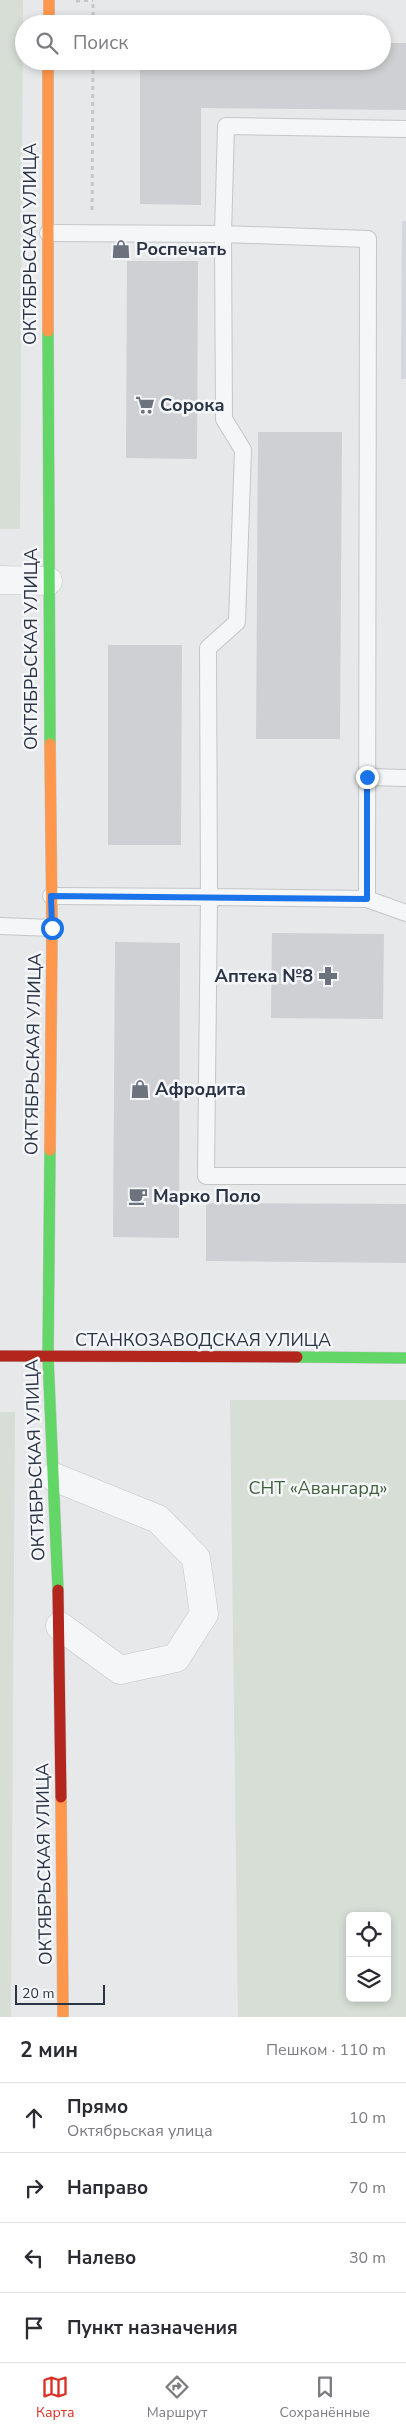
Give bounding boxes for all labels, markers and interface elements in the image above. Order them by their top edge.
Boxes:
search box [15,15,391,70]
icon: search [33,29,61,57]
text: Поиск [73,30,128,56]
street label: ОКТЯБРЬСКАЯ УЛИЦА [18,143,42,345]
place label: Роспечать [136,237,227,261]
shop icon: Роспечать [110,238,132,260]
place label: Сорока [160,393,225,417]
supermarket icon: Сорока [134,394,156,416]
street label: ОКТЯБРЬСКАЯ УЛИЦА [19,548,43,750]
route end [356,766,379,789]
route start [41,917,64,940]
street label: ОКТЯБРЬСКАЯ УЛИЦА [19,953,47,1155]
place label: Аптека №8 [215,964,313,988]
pharmacy icon: Аптека №8 [317,965,339,987]
place label: Афродита [155,1077,246,1101]
shop icon: Афродита [129,1078,151,1100]
place label: Марко Поло [153,1184,261,1208]
cafe icon: Марко Поло [127,1185,149,1207]
street label: СТАНКОЗАВОДСКАЯ УЛИЦА [75,1328,331,1352]
street label: ОКТЯБРЬСКАЯ УЛИЦА [19,1359,51,1561]
park label: СНТ «Авангард» [248,1476,388,1500]
street label: ОКТЯБРЬСКАЯ УЛИЦА [30,1763,58,1965]
map controls [346,1912,391,2002]
button: locate [346,1912,391,1957]
button: layers [346,1957,391,2002]
scale bar [15,1982,105,2005]
text: 20 m [22,1984,54,2003]
text: 2 мин [20,2036,78,2064]
text: Пешком · 110 m [266,2039,386,2061]
text: Прямо [67,2094,128,2120]
icon: ahead [20,2104,48,2132]
text: 10 m [349,2107,386,2129]
text: Октябрьская улица [67,2120,213,2142]
icon: right [20,2174,48,2202]
text: Направо [67,2175,148,2201]
text: 70 m [349,2177,386,2199]
icon: left [20,2244,48,2272]
text: Налево [67,2245,136,2271]
text: 30 m [349,2247,386,2269]
icon: arrive [20,2314,48,2342]
text: Пункт назначения [67,2315,238,2341]
tab: Карта [36,2373,75,2422]
tab: Маршрут [147,2373,207,2422]
tab: Сохранённые [279,2373,370,2422]

